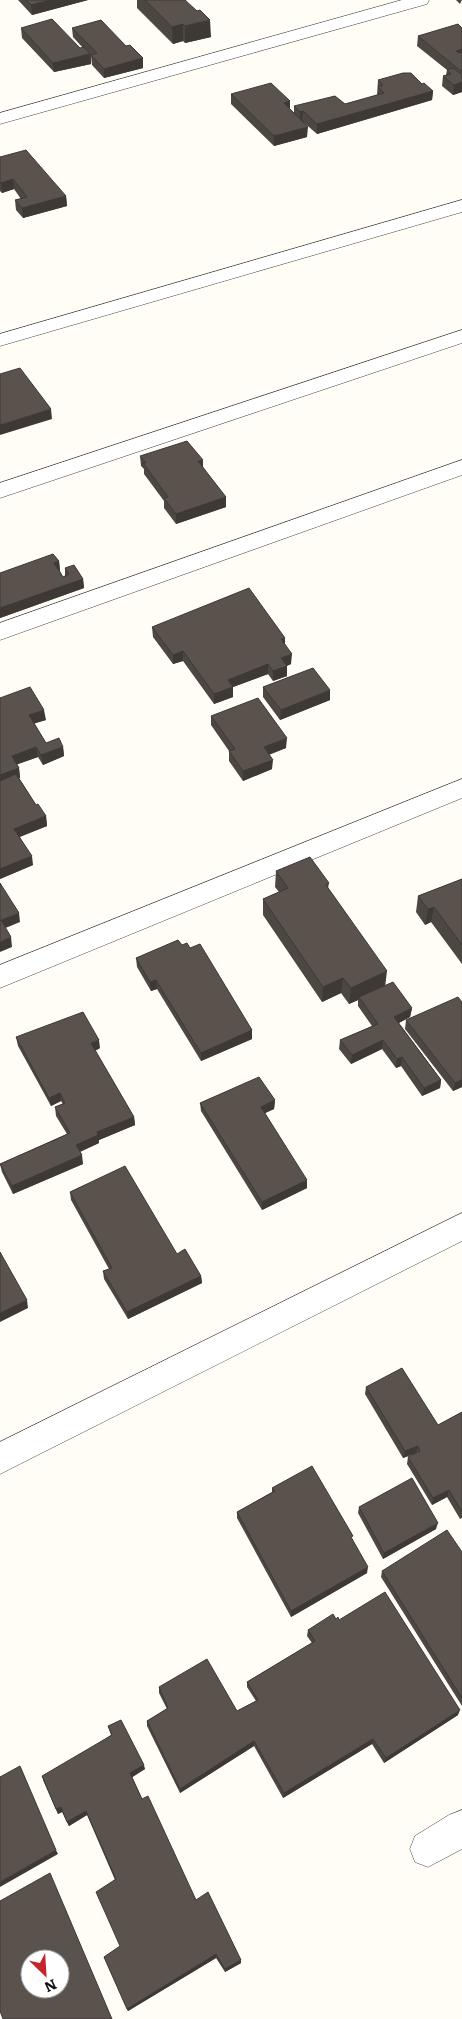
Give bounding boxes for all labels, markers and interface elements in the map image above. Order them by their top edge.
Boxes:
north arrow [20,1949,70,1999]
text: N [41,1975,60,1998]

